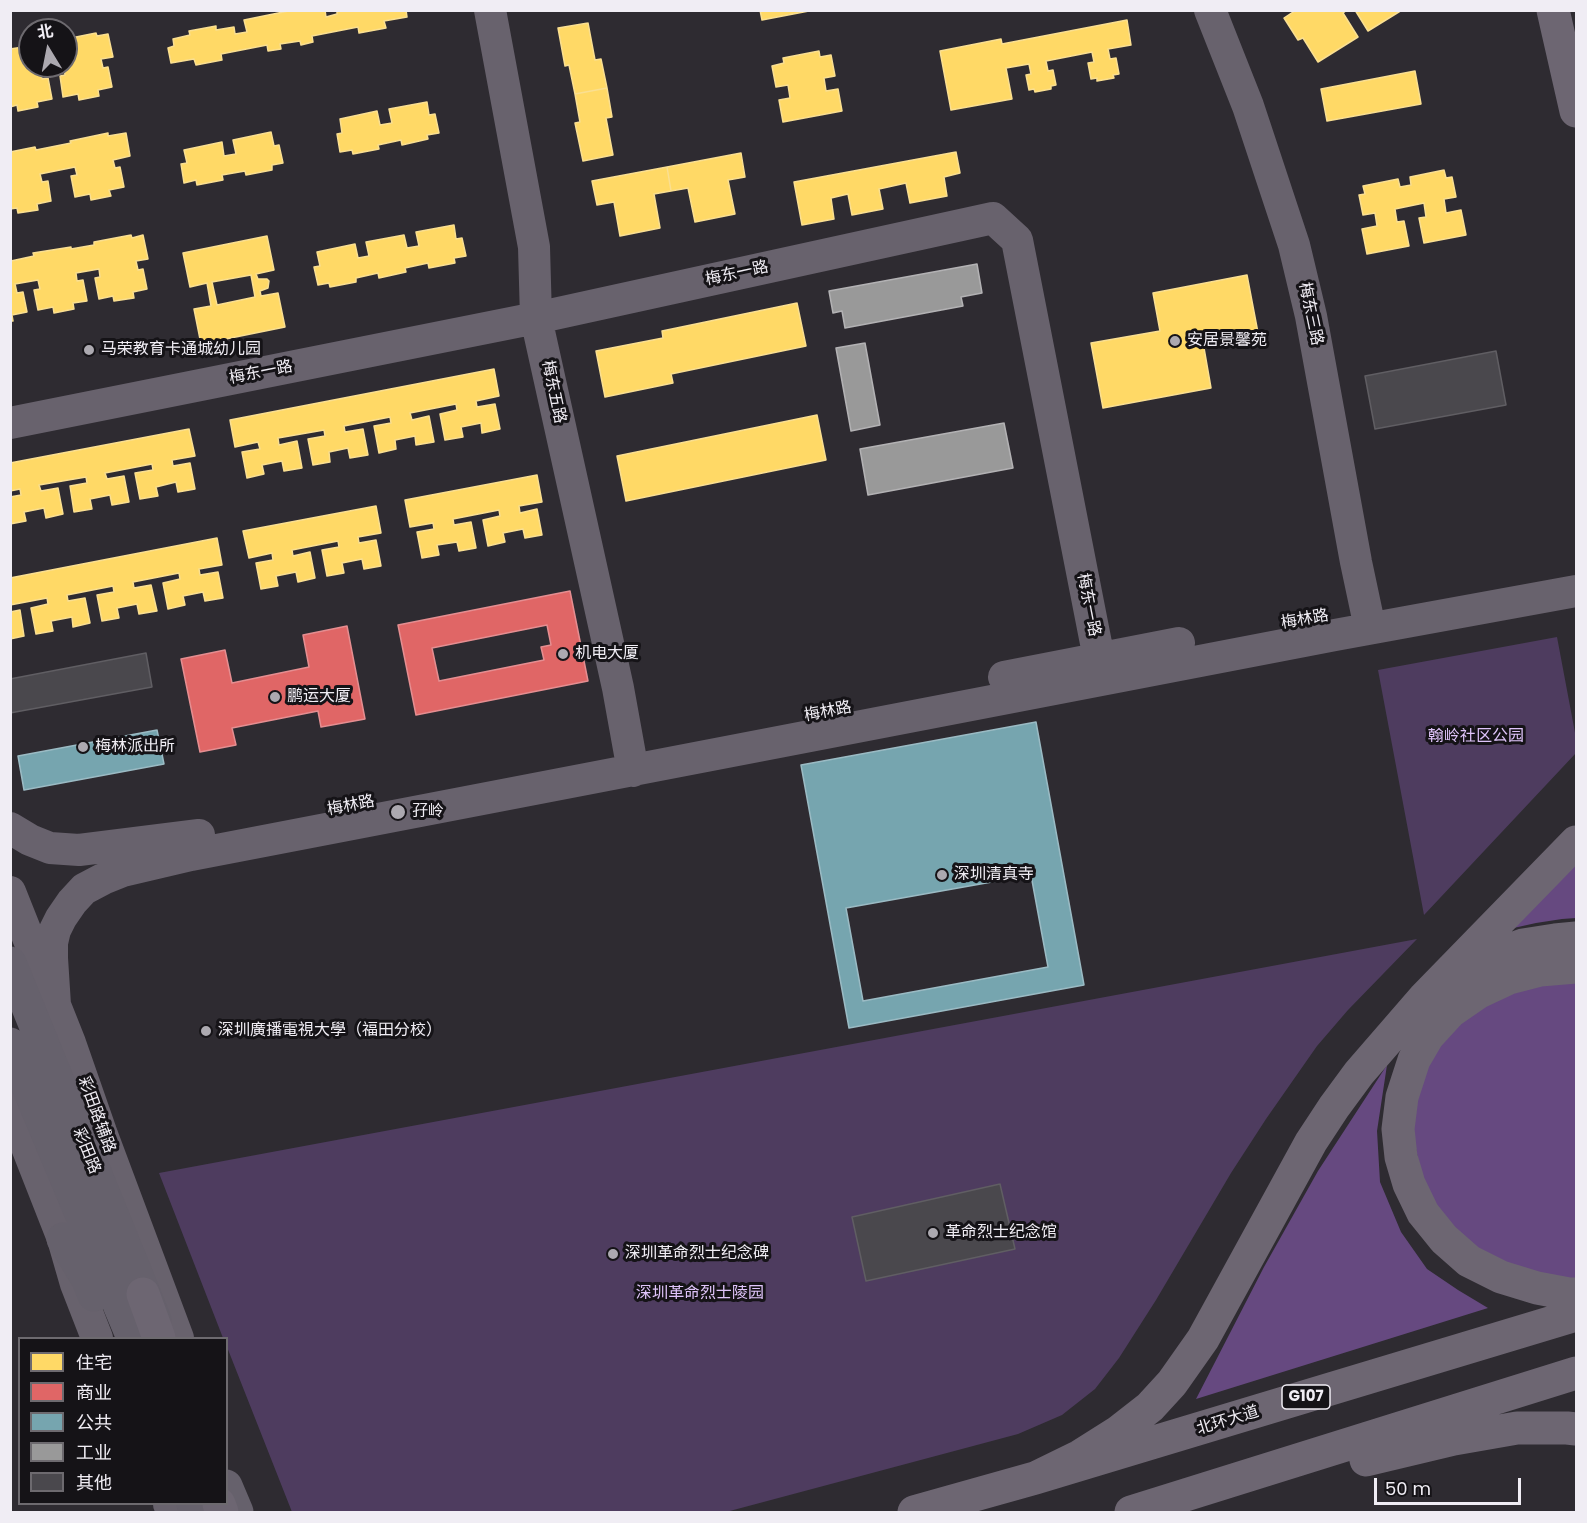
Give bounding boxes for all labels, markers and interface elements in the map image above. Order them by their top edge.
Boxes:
north arrow [18,18,78,78]
text: 北 [35,19,55,44]
street label: 梅东一路 [704,258,770,290]
street label: 梅东三路 [1294,281,1326,347]
place label: 安居景馨苑 [1187,331,1267,351]
marker: 安居景馨苑 [1168,334,1182,348]
place label: 马荣教育卡通城幼儿园 [101,340,261,360]
marker: 马荣教育卡通城幼儿园 [82,343,96,357]
street label: 梅东一路 [228,357,294,389]
street label: 梅东五路 [537,359,569,425]
street label: 梅东一路 [1072,572,1104,638]
street label: 梅林路 [1280,606,1330,634]
place label: 机电大厦 [575,644,639,664]
marker: 机电大厦 [556,647,570,661]
place label: 鹏运大厦 [287,687,351,707]
marker: 鹏运大厦 [268,690,282,704]
street label: 梅林路 [803,698,853,726]
park label: 翰岭社区公园 [1428,727,1524,747]
place label: 梅林派出所 [95,737,175,757]
marker: 梅林派出所 [76,740,90,754]
street label: 梅林路 [326,792,376,820]
place label: 孖岭 [412,802,444,822]
marker: 孖岭 [389,803,407,821]
place label: 深圳清真寺 [954,865,1034,885]
marker: 深圳清真寺 [935,868,949,882]
place label: 深圳廣播電視大學（福田分校） [218,1021,442,1041]
marker: 深圳廣播電視大學（福田分校） [199,1024,213,1038]
street label: 彩田路辅路 [73,1074,119,1156]
street label: 彩田路 [68,1125,104,1177]
place label: 革命烈士纪念馆 [945,1223,1057,1243]
marker: 革命烈士纪念馆 [926,1226,940,1240]
place label: 深圳革命烈士纪念碑 [625,1244,769,1264]
marker: 深圳革命烈士纪念碑 [606,1247,620,1261]
park label: 深圳革命烈士陵园 [636,1284,764,1304]
legend [18,1337,228,1505]
text: 住宅 [76,1350,112,1375]
text: 商业 [76,1380,112,1405]
road number: G107 [1282,1385,1330,1409]
street label: 北环大道 [1195,1402,1261,1440]
text: 公共 [76,1410,112,1435]
text: 工业 [76,1440,112,1465]
scale bar [1377,1466,1524,1504]
text: 其他 [76,1470,112,1495]
text: 50 m [1385,1476,1431,1501]

